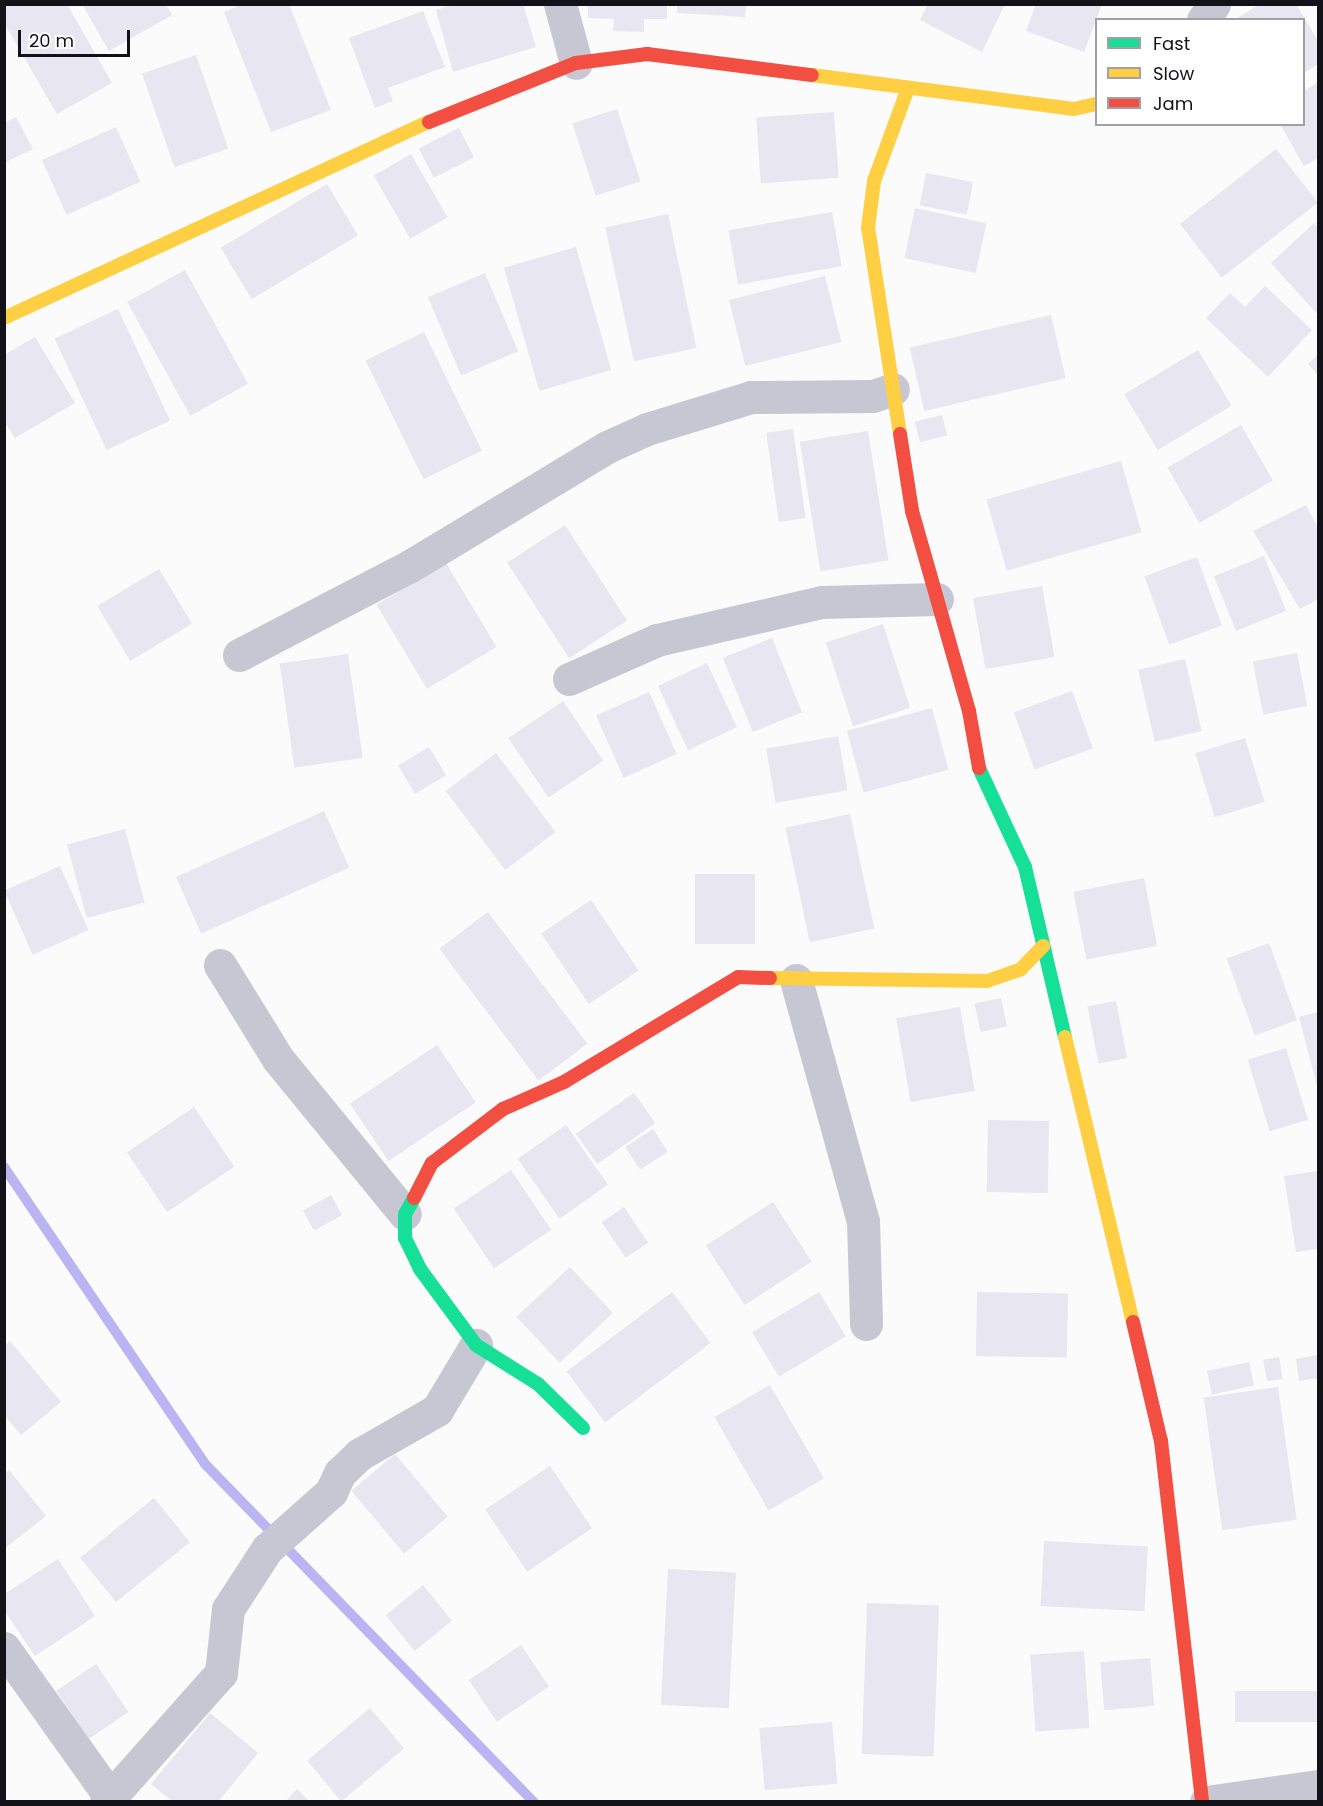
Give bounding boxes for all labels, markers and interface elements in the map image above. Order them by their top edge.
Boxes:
scale bar [21,18,134,56]
legend [1095,18,1305,126]
text: 20 m [29,28,74,53]
text: Fast [1153,31,1190,56]
text: Slow [1153,61,1194,86]
text: Jam [1153,91,1193,116]

